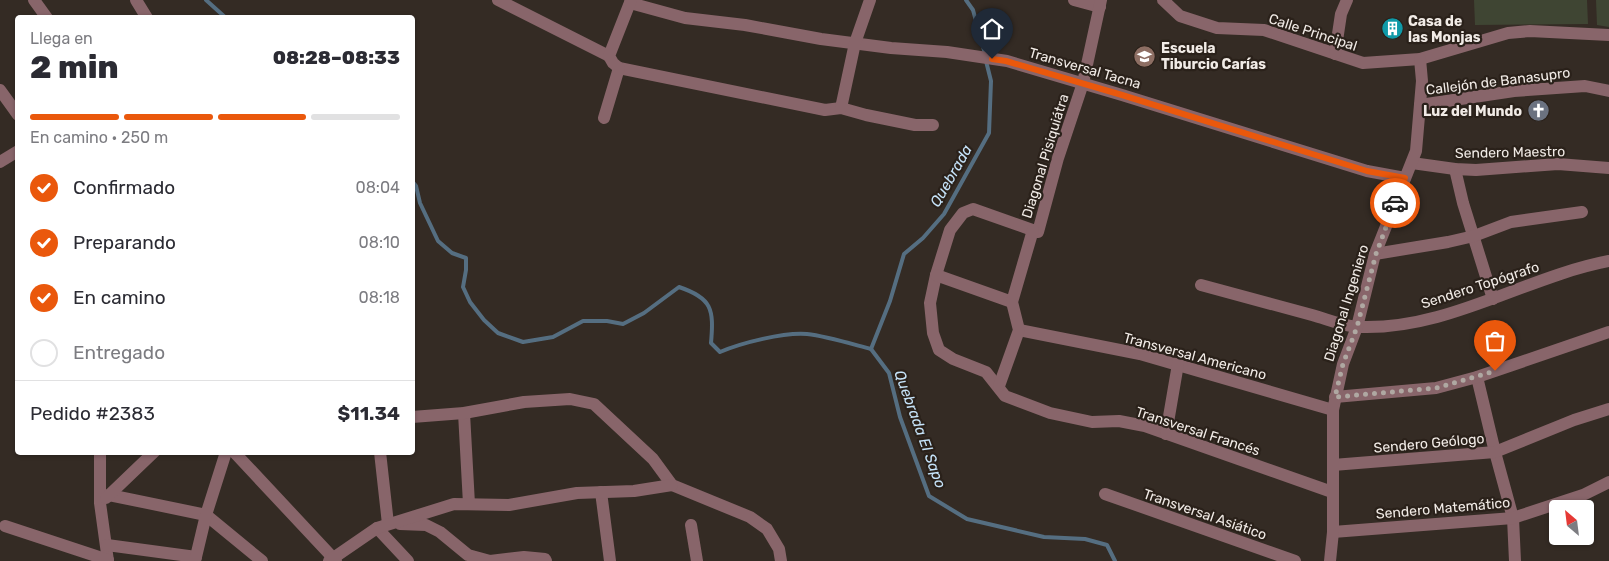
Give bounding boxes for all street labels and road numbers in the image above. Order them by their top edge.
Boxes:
street label: Calle Principal [1267,10,1359,55]
street label: Transversal Tacna [1027,44,1143,93]
street label: Callejón de Banasupro [1425,64,1571,99]
street label: Diagonal Pisiquiátra [1018,92,1073,220]
street label: Sendero Maestro [1455,143,1565,162]
street label: Diagonal Ingeniero [1321,242,1372,364]
street label: Sendero Topógrafo [1419,258,1541,313]
street label: Transversal Americano [1121,329,1268,384]
street label: Transversal Francés [1134,403,1262,460]
street label: Sendero Geólogo [1373,430,1485,457]
street label: Transversal Asiático [1141,485,1269,544]
street label: Sendero Matemático [1375,494,1511,523]

